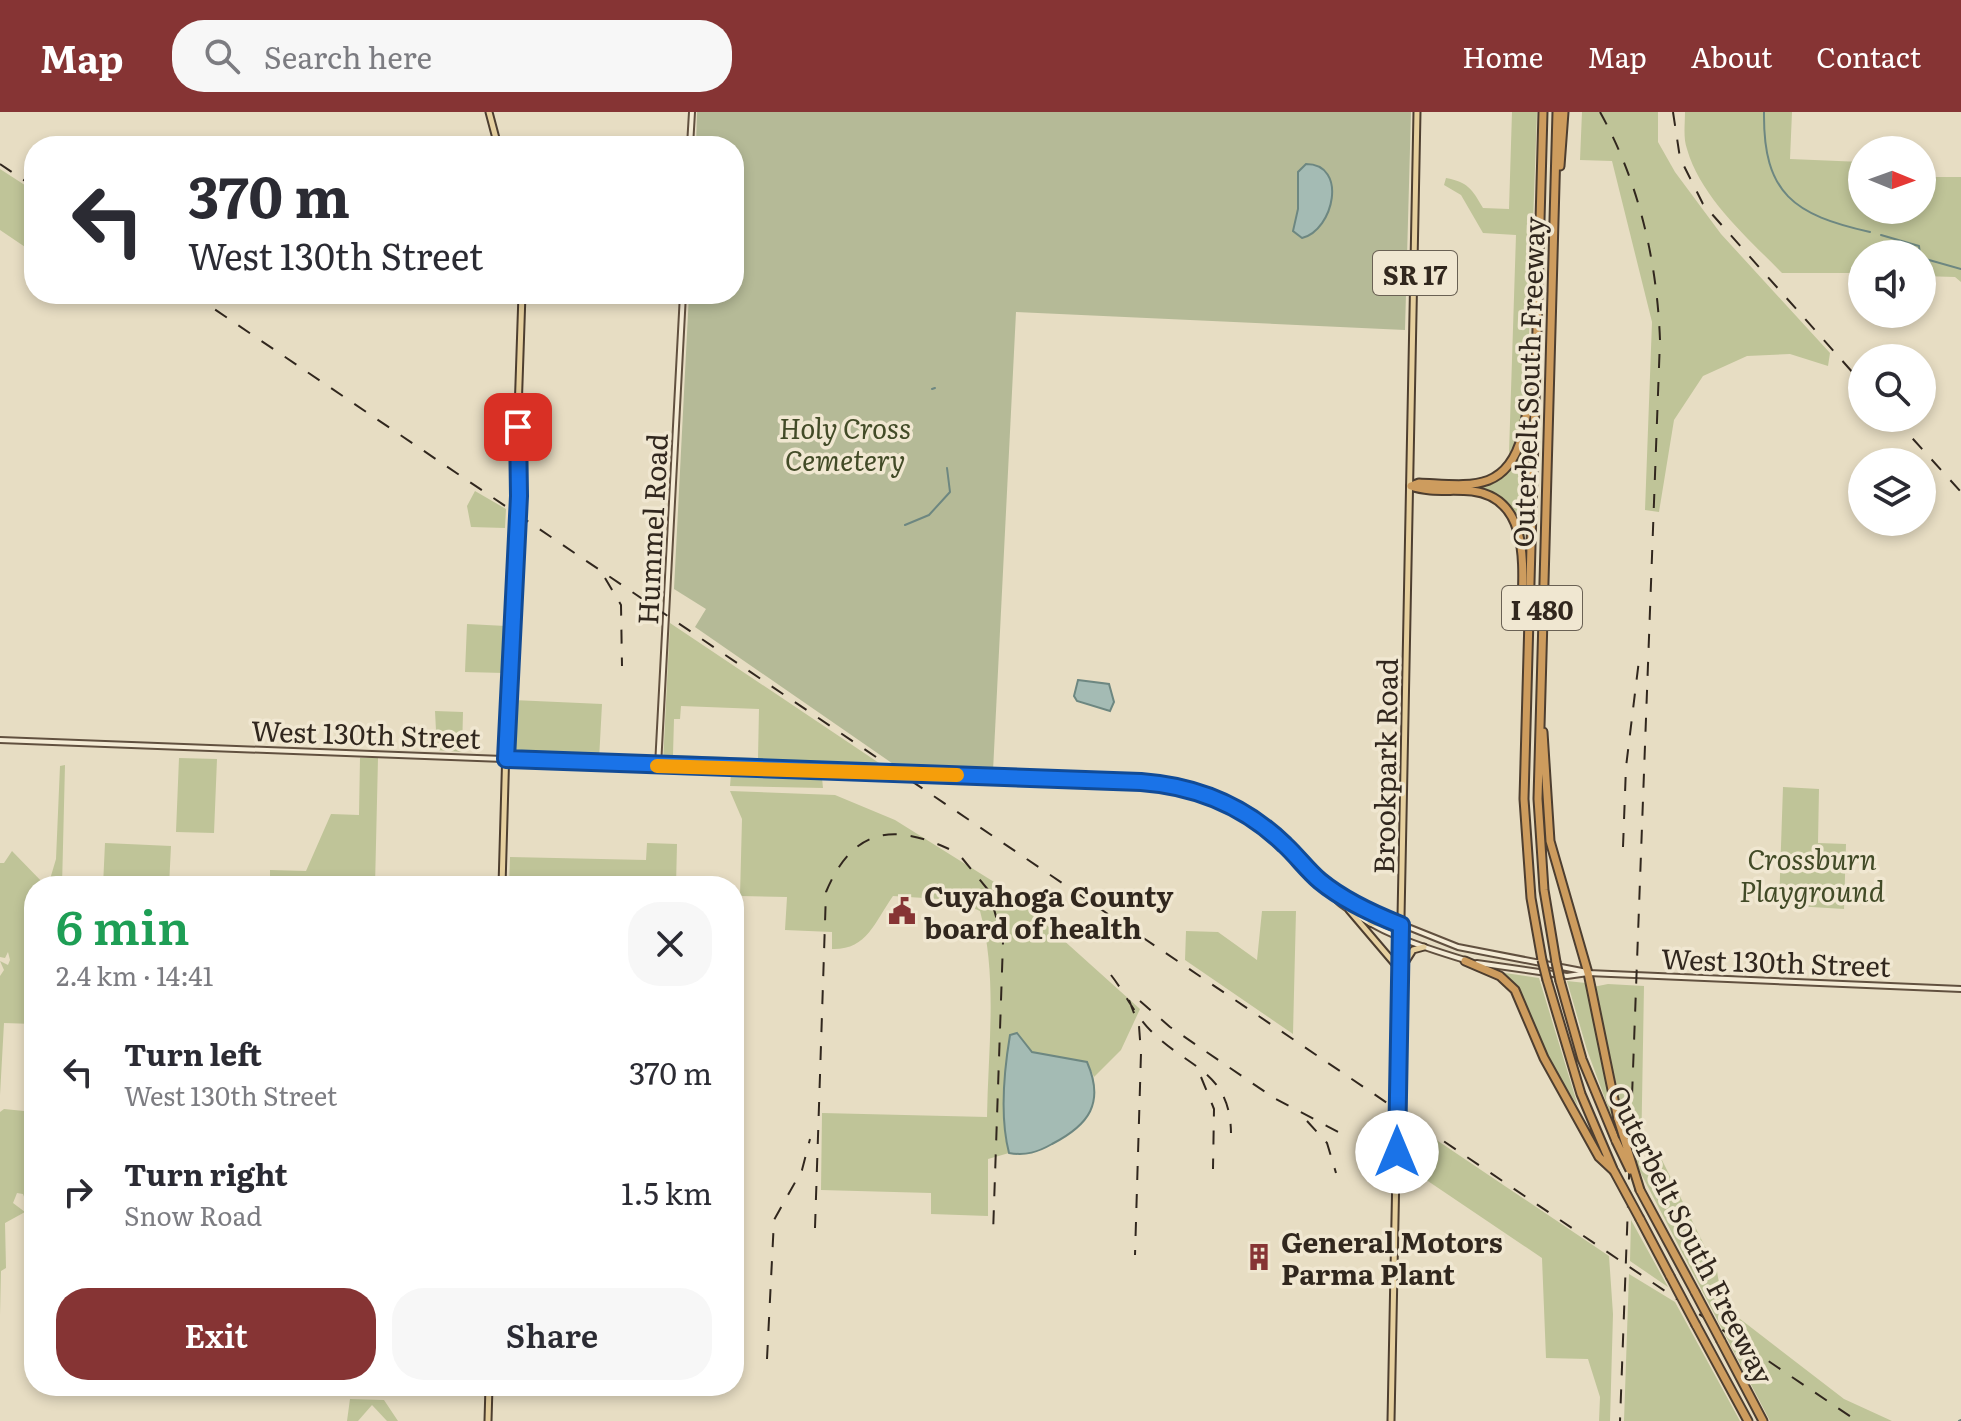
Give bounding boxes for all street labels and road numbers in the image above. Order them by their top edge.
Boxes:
street label: Outerbelt South Freeway [1500,215,1554,548]
road number: SR 17 [1373,251,1457,295]
street label: Hummel Road [625,432,677,626]
road number: I 480 [1502,586,1582,630]
street label: Brookpark Road [1361,658,1407,874]
street label: West 130th Street [250,708,482,758]
street label: West 130th Street [1660,936,1892,986]
street label: Outerbelt South Freeway [1598,1077,1786,1392]

